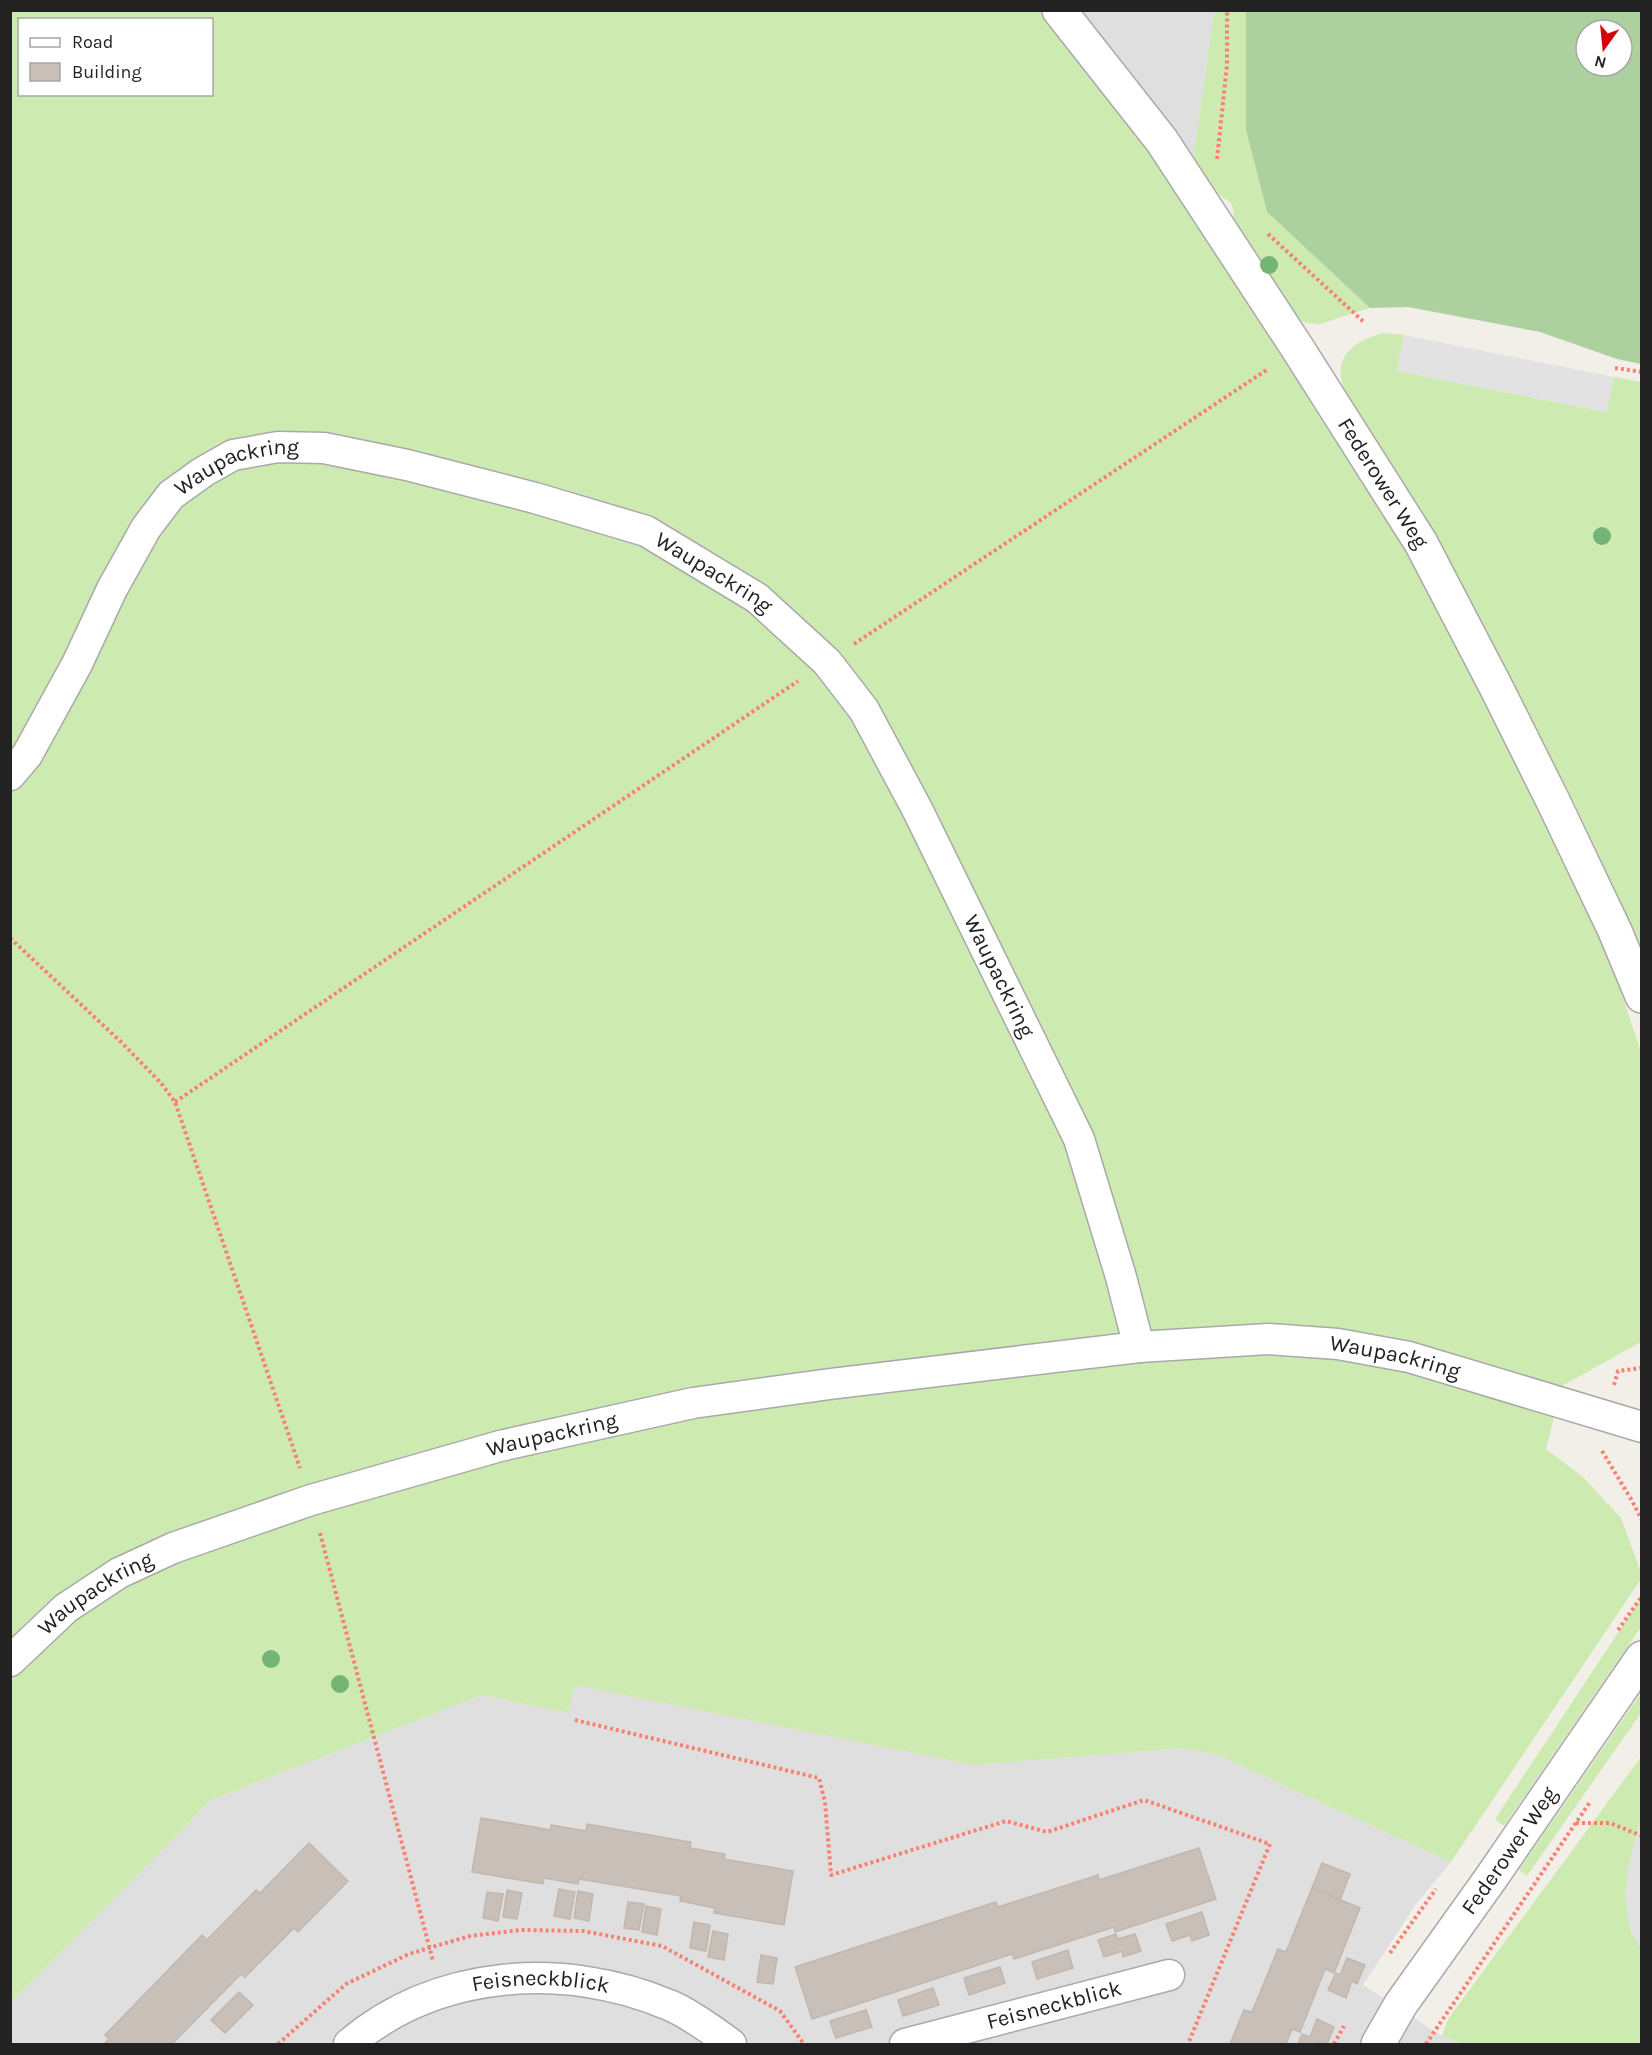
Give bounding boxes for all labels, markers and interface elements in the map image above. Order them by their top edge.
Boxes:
legend [18,18,213,96]
north arrow [1574,18,1634,78]
text: Road [72,31,113,53]
text: N [1592,51,1608,73]
text: Building [72,61,142,83]
street label: Federower Weg [1332,413,1434,554]
street label: Waupackring [169,434,300,501]
street label: Waupackring [650,527,778,619]
street label: Waupackring [958,911,1040,1042]
street label: Waupackring [1328,1330,1464,1385]
street label: Waupackring [483,1407,620,1462]
street label: Waupackring [33,1546,158,1641]
street label: Federower Weg [1456,1781,1563,1920]
street label: Feisneckblick [469,1965,612,1999]
street label: Feisneckblick [984,1975,1124,2035]

